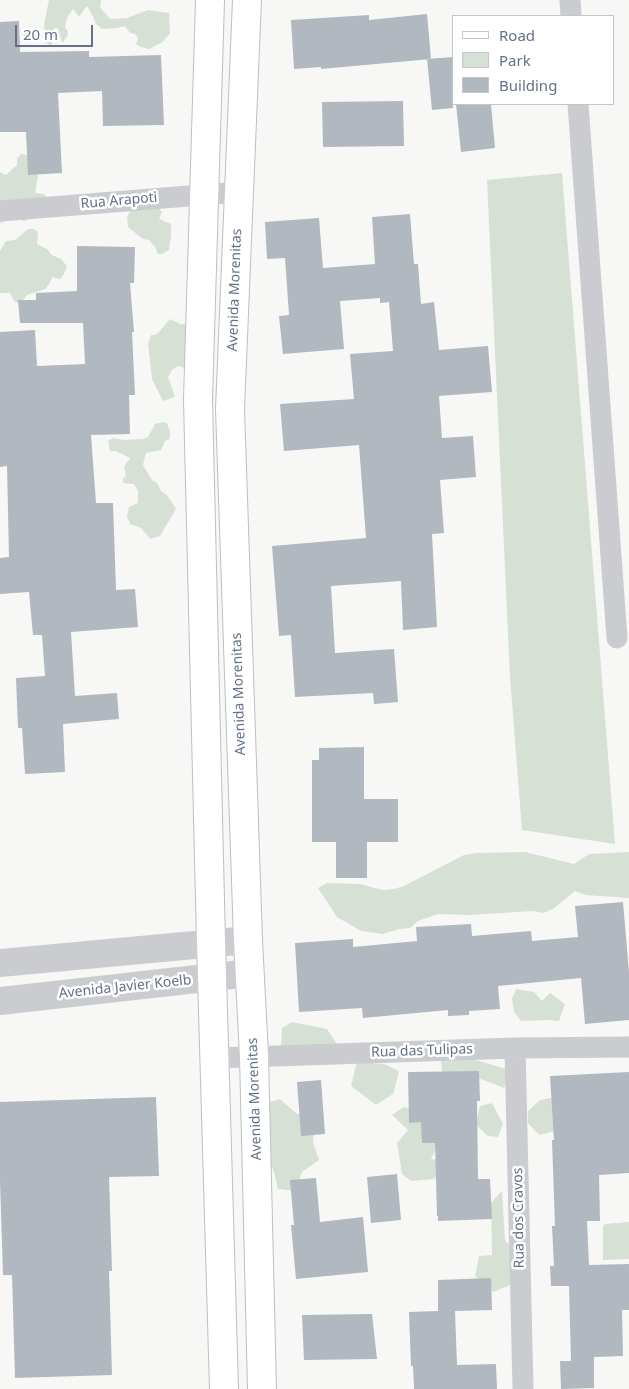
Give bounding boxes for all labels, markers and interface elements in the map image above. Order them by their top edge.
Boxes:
scale bar [18,15,95,47]
legend [452,15,614,105]
text: 20 m [23,24,58,44]
text: Road [499,25,535,45]
text: Park [499,50,531,70]
text: Building [499,75,557,95]
street label: Rua Arapoti [80,189,158,213]
street label: Avenida Morenitas [224,228,246,352]
street label: Avenida Morenitas [228,632,250,756]
street label: Avenida Javier Koelb [58,972,192,1002]
street label: Avenida Morenitas [244,1037,266,1161]
street label: Rua das Tulipas [371,1041,473,1061]
street label: Rua dos Cravos [510,1167,528,1269]

